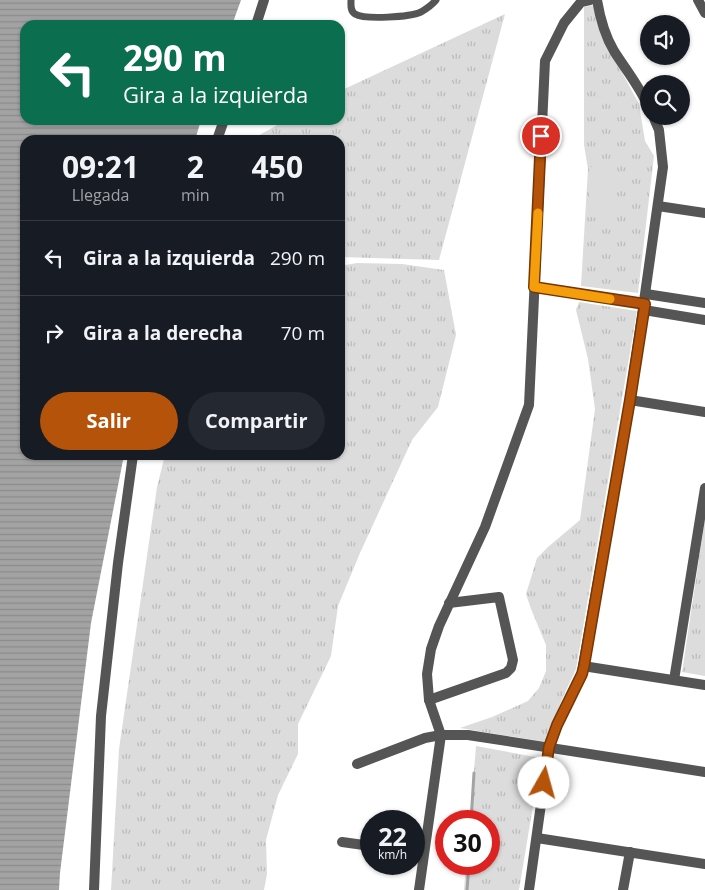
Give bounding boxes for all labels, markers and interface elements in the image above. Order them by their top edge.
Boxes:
map controls [640,15,690,125]
button: sound [640,15,690,65]
text: 290 m [123,34,227,81]
icon: left [40,40,105,105]
button: search [640,75,690,125]
text: Gira a la izquierda [123,79,308,109]
pin [520,115,562,157]
icon: arrive [527,122,555,150]
text: 09:21 [62,146,139,187]
text: 2 [187,146,204,187]
text: 450 [252,146,303,187]
text: Llegada [72,184,129,206]
text: min [181,184,210,206]
text: m [270,184,285,206]
icon: left [40,244,68,272]
text: Gira a la izquierda [83,245,255,271]
text: 290 m [270,245,325,271]
icon: right [40,319,68,347]
text: Gira a la derecha [83,320,243,346]
text: 70 m [281,320,325,346]
button: Salir [40,392,178,450]
button: Compartir [188,392,325,450]
position arrow [517,756,569,808]
speed limit sign: 30 [435,810,500,875]
text: 22 [378,819,407,853]
text: km/h [378,846,407,863]

